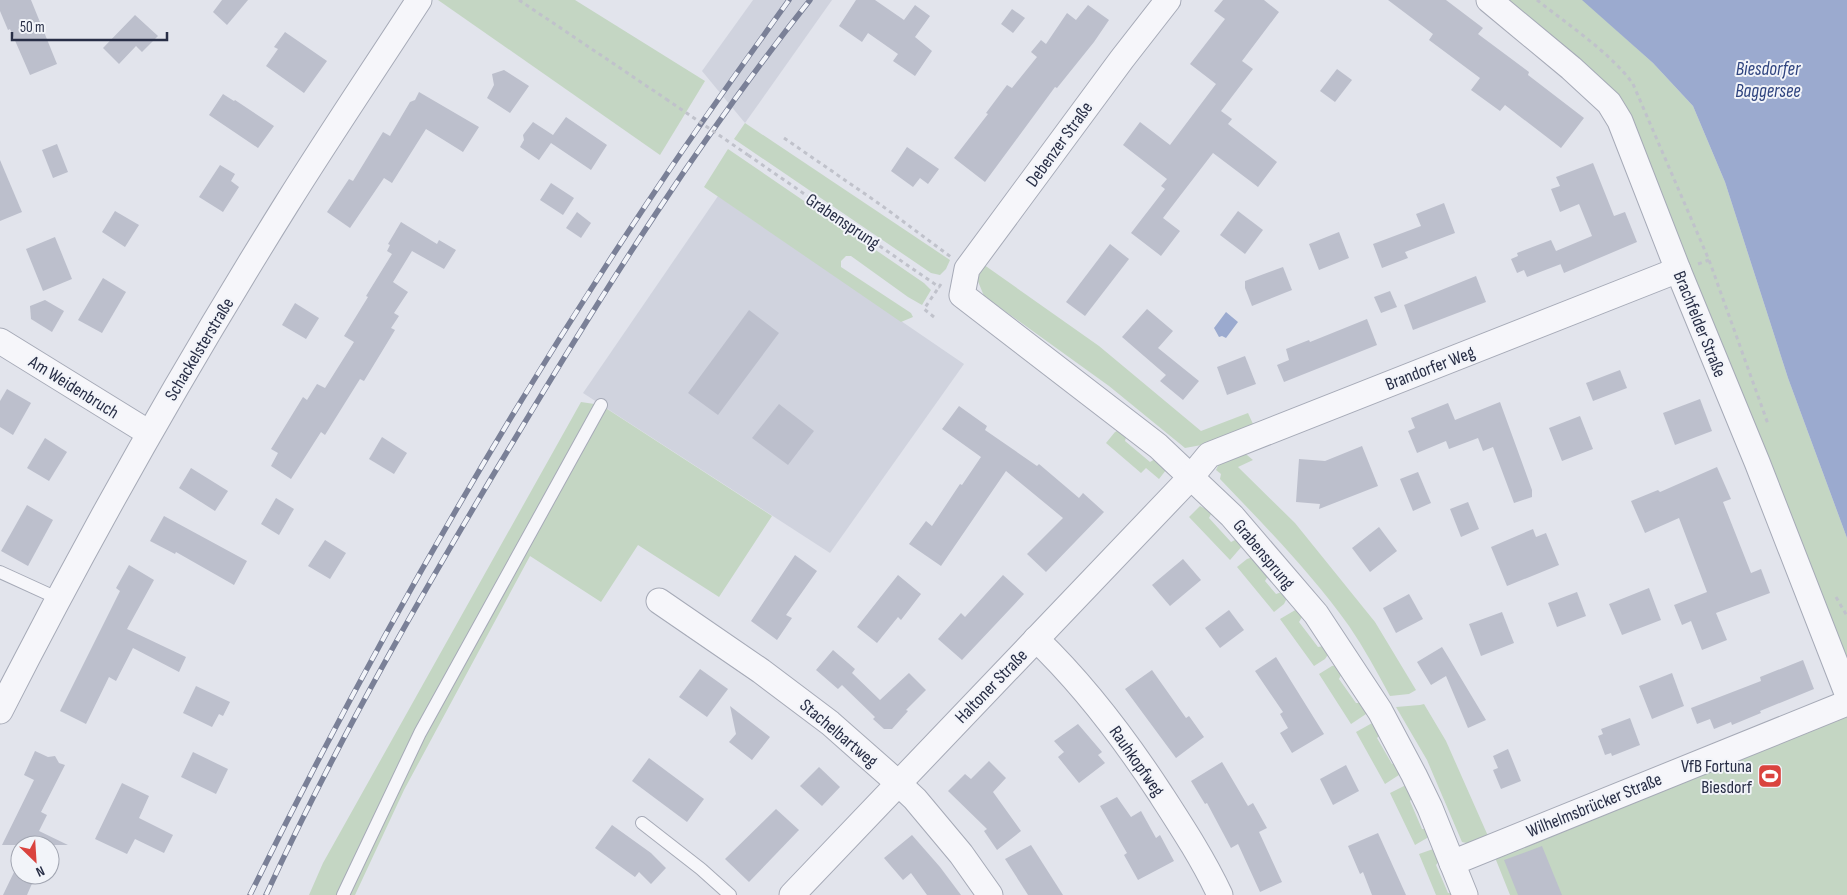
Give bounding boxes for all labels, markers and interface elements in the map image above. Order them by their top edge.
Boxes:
scale bar [12,10,168,42]
text: 50 m [20,18,45,37]
water label: Biesdorfer Baggersee [1735,58,1801,103]
street label: Debenzer Straße [1022,98,1097,191]
street label: Grabensprung [802,189,884,254]
street label: Brachfelder Straße [1669,268,1730,380]
street label: Schackelsterstraße [160,294,238,405]
street label: Brandorfer Weg [1383,342,1478,395]
street label: Am Weidenbruch [24,351,123,423]
street label: Grabensprung [1228,515,1299,594]
street label: Haltoner Straße [951,645,1032,728]
street label: Stachelbartweg [795,695,882,772]
street label: Rauhkopfweg [1105,722,1169,801]
place label: VfB Fortuna Biesdorf [1681,756,1753,798]
sports icon: VfB Fortuna Biesdorf [1757,763,1783,789]
street label: Wilhelmsbrücker Straße [1524,769,1665,842]
north arrow [10,835,60,885]
text: N [33,862,47,881]

